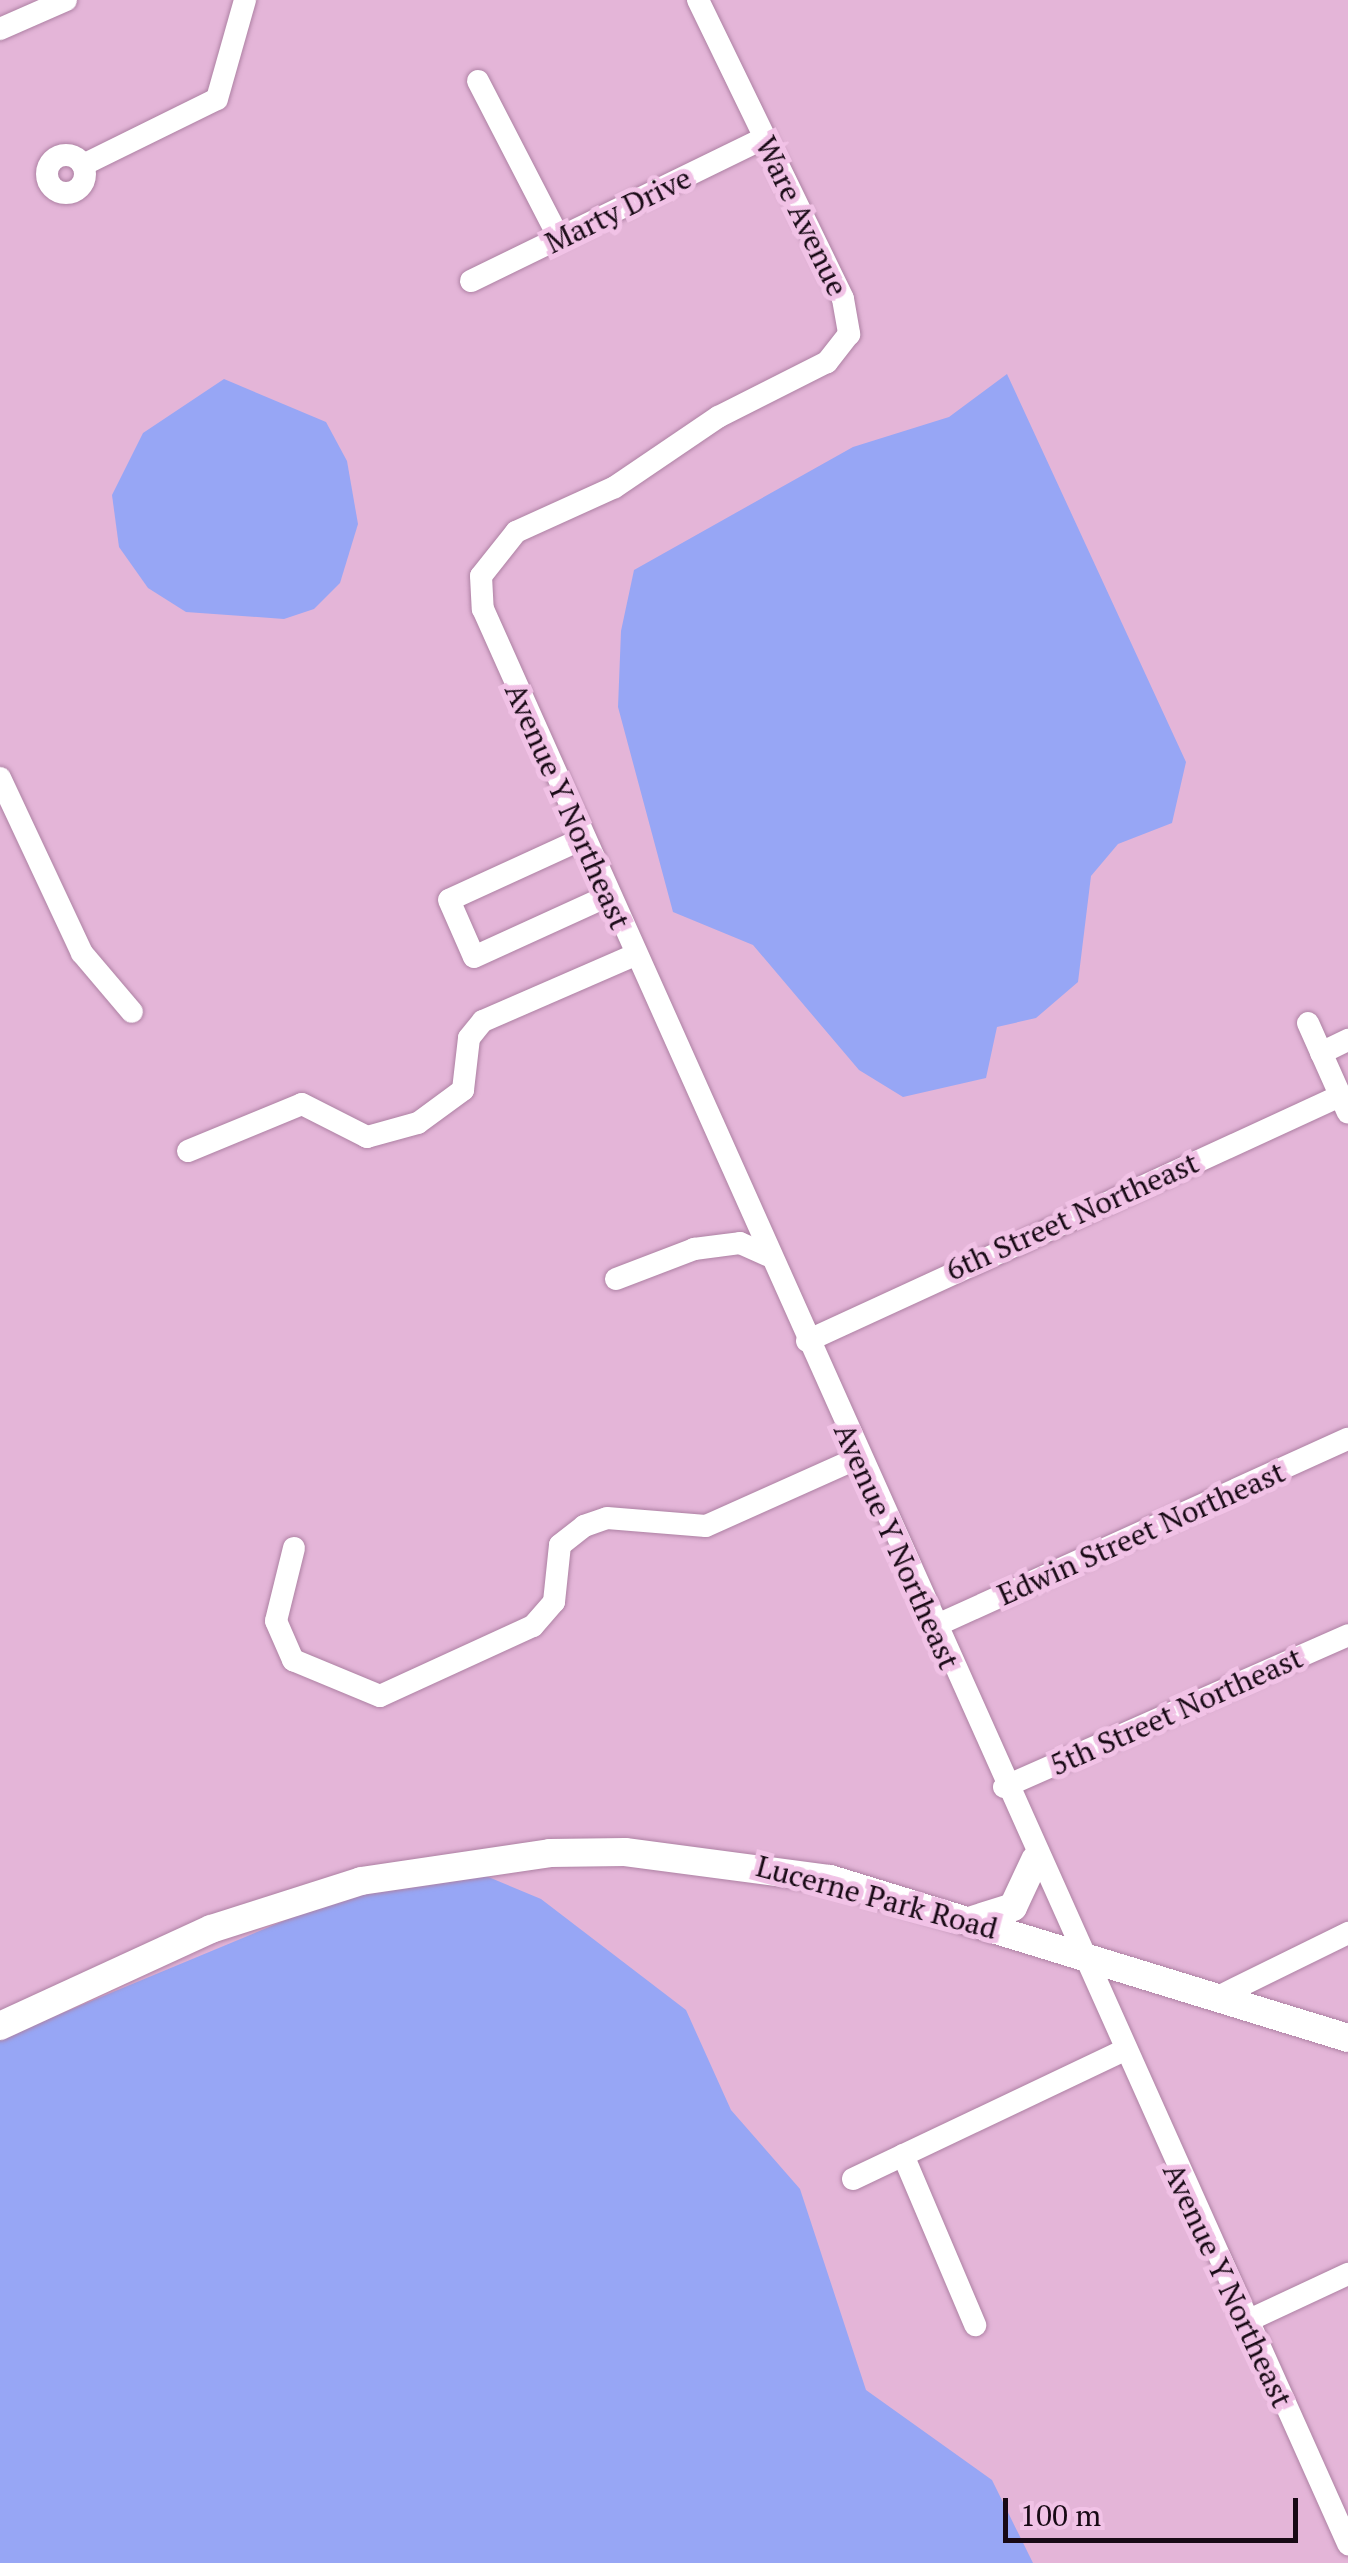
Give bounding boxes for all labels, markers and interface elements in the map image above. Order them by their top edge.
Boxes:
street label: Ware Avenue [748,130,856,302]
street label: Marty Drive [539,159,697,261]
street label: Avenue Y Northeast [498,678,638,934]
street label: 6th Street Northeast [940,1144,1204,1288]
street label: Avenue Y Northeast [827,1418,967,1674]
street label: Edwin Street Northeast [992,1453,1290,1613]
street label: 5th Street Northeast [1044,1639,1308,1783]
street label: Lucerne Park Road [752,1847,1002,1947]
street label: Avenue Y Northeast [1156,2157,1300,2413]
scale bar [1008,2478,1303,2540]
text: 100 m [1020,2495,1101,2535]

